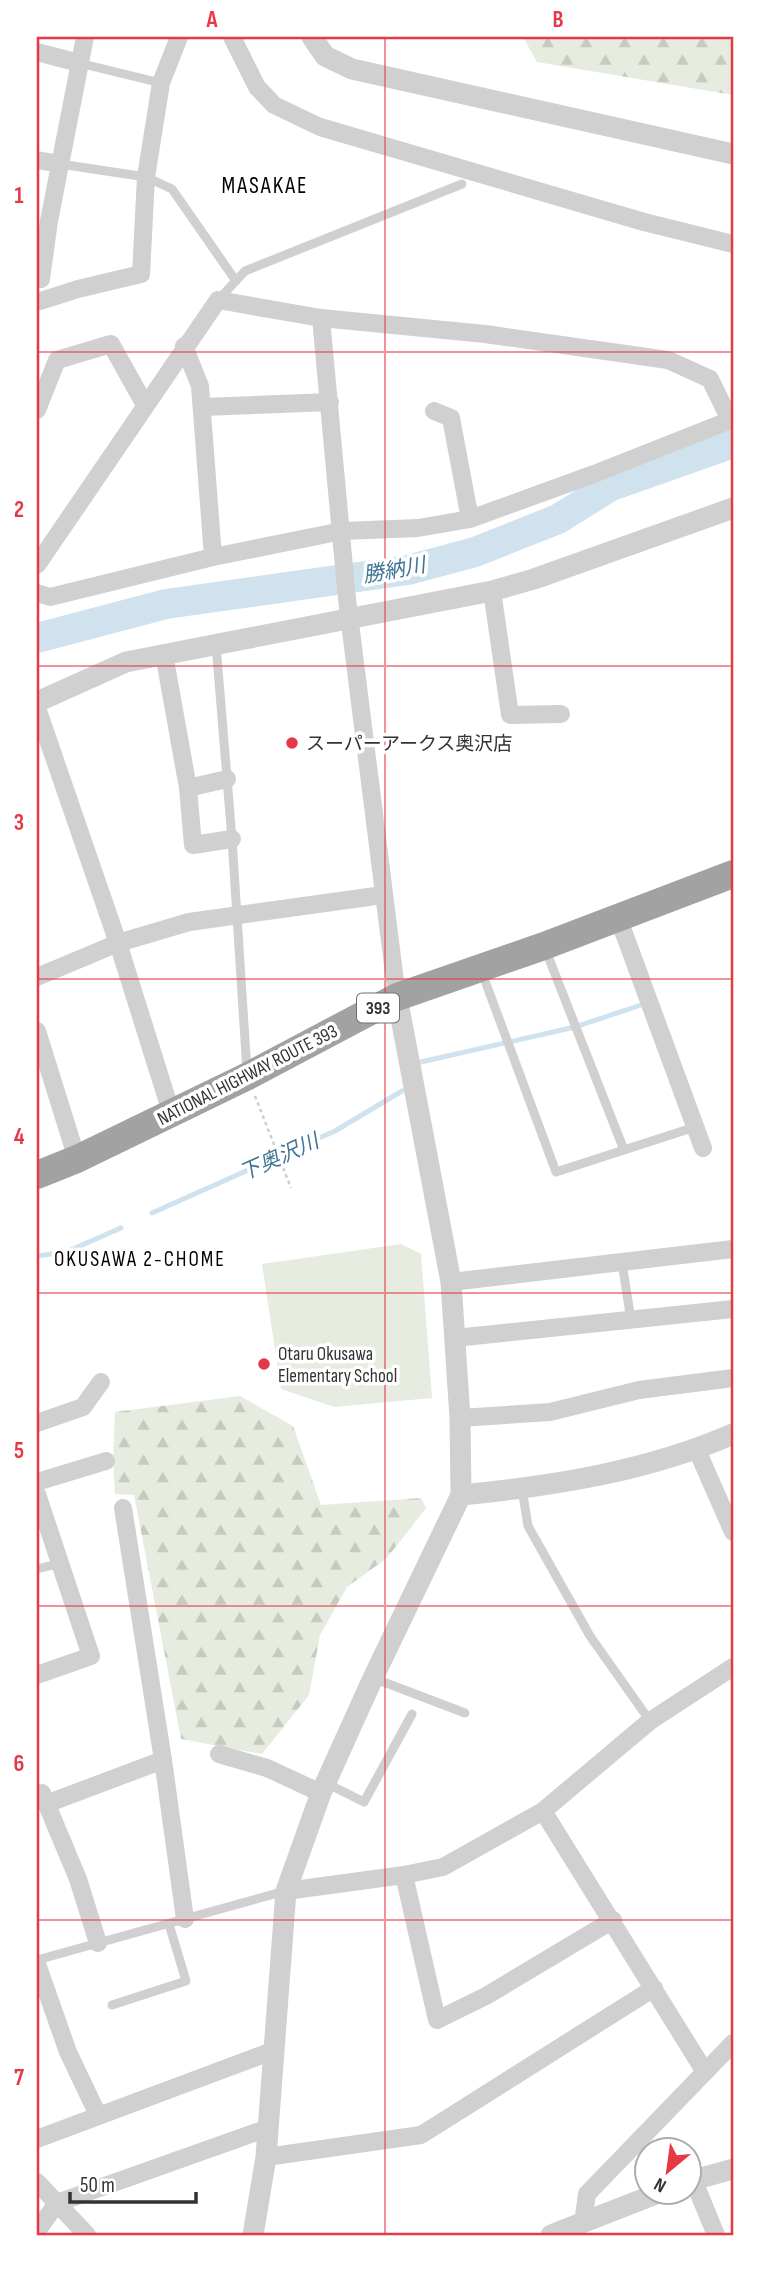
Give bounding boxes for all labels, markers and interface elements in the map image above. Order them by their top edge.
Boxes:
text: A [206,6,219,34]
text: B [553,6,564,34]
district label: MASAKAE [222,172,308,200]
text: 1 [14,182,24,210]
text: 2 [14,496,24,524]
water label: 勝納川 [361,552,429,588]
place label: スーパーアークス奥沢店 [306,733,512,756]
marker: スーパーアークス奥沢店 [284,735,300,751]
text: 3 [14,809,24,837]
road number: 393 [357,993,399,1023]
street label: NATIONAL HIGHWAY ROUTE 393 [154,1020,342,1131]
text: 4 [14,1123,25,1151]
water label: 下奥沢川 [236,1128,324,1186]
district label: OKUSAWA 2-CHOME [54,1247,226,1272]
place label: Otaru Okusawa Elementary School [278,1343,397,1388]
marker: Otaru Okusawa Elementary School [256,1356,272,1372]
text: 5 [14,1437,24,1465]
text: 6 [14,1750,24,1778]
text: 7 [14,2064,24,2092]
north arrow [634,2136,704,2206]
scale bar [70,2160,196,2204]
text: N [650,2172,671,2197]
text: 50 m [80,2173,115,2198]

